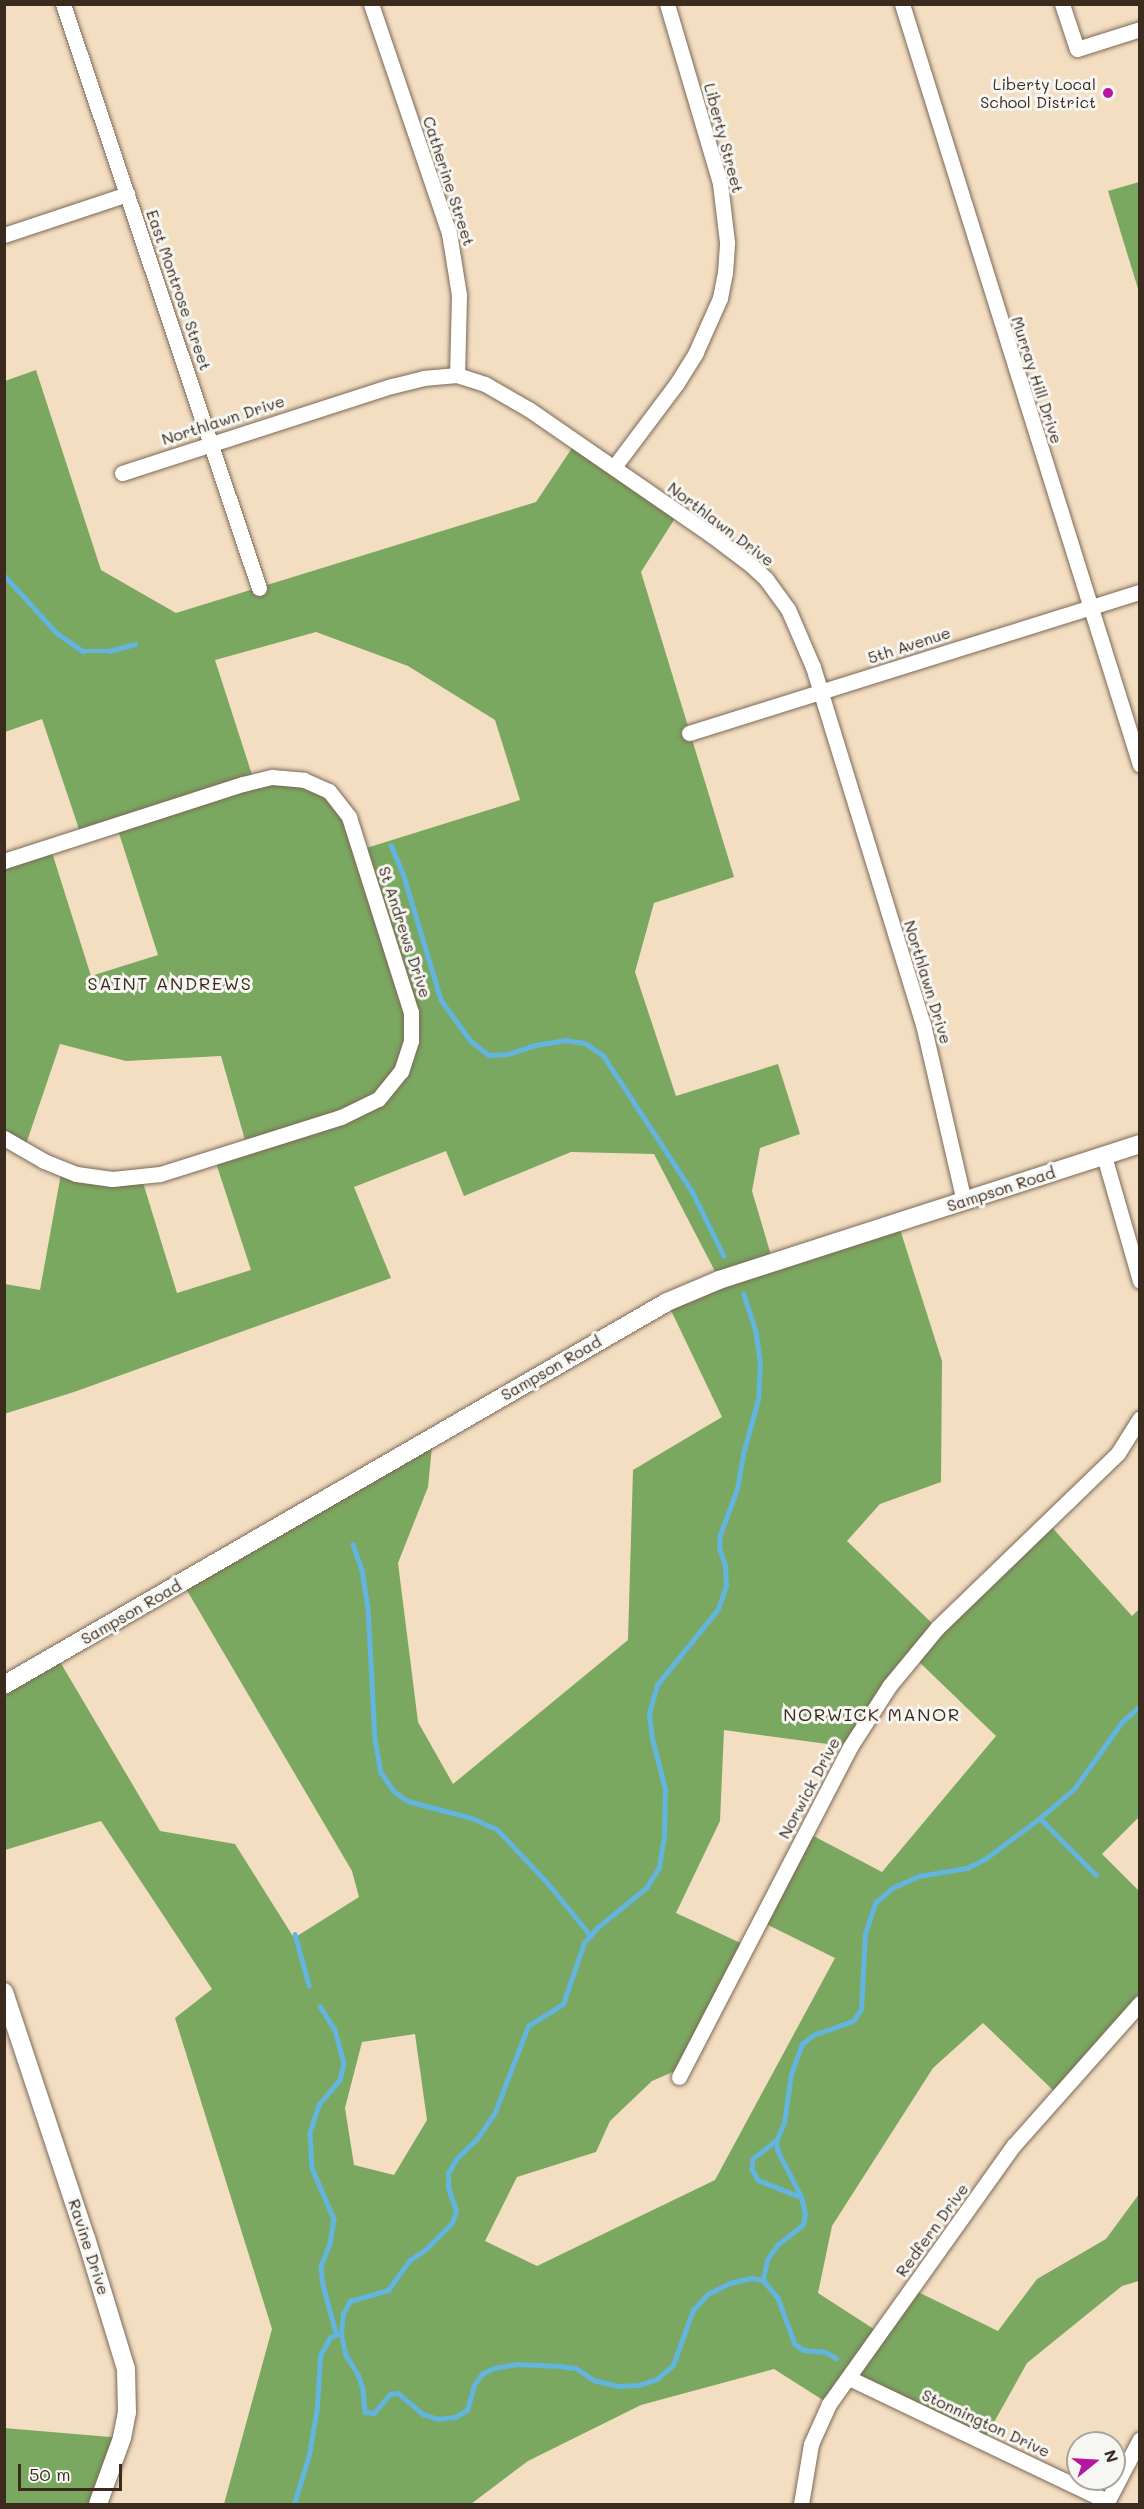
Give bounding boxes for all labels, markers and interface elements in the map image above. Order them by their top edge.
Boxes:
place label: Liberty Local School District [980,74,1096,112]
street label: Liberty Street [700,81,748,195]
marker: Liberty Local School District [1101,86,1115,100]
street label: Catherine Street [419,114,479,248]
street label: East Montrose Street [142,207,216,373]
street label: Murray Hill Drive [1007,314,1067,446]
street label: Northlawn Drive [159,391,287,449]
street label: Northlawn Drive [664,478,778,570]
street label: 5th Avenue [865,623,953,667]
street label: St Andrews Drive [375,864,435,1000]
street label: Northlawn Drive [900,918,956,1046]
district label: SAINT ANDREWS [88,972,252,994]
street label: Sampson Road [944,1162,1058,1216]
street label: Sampson Road [497,1332,605,1404]
street label: Sampson Road [77,1576,185,1648]
district label: NORWICK MANOR [783,1703,961,1725]
street label: Norwick Drive [774,1734,844,1842]
street label: Redfern Drive [892,2180,972,2280]
street label: Ravine Drive [64,2197,114,2297]
street label: Stonnington Drive [919,2385,1053,2461]
north arrow [1066,2431,1126,2491]
text: N [1100,2447,1124,2465]
scale bar [21,2452,124,2490]
text: 50 m [29,2462,71,2486]

